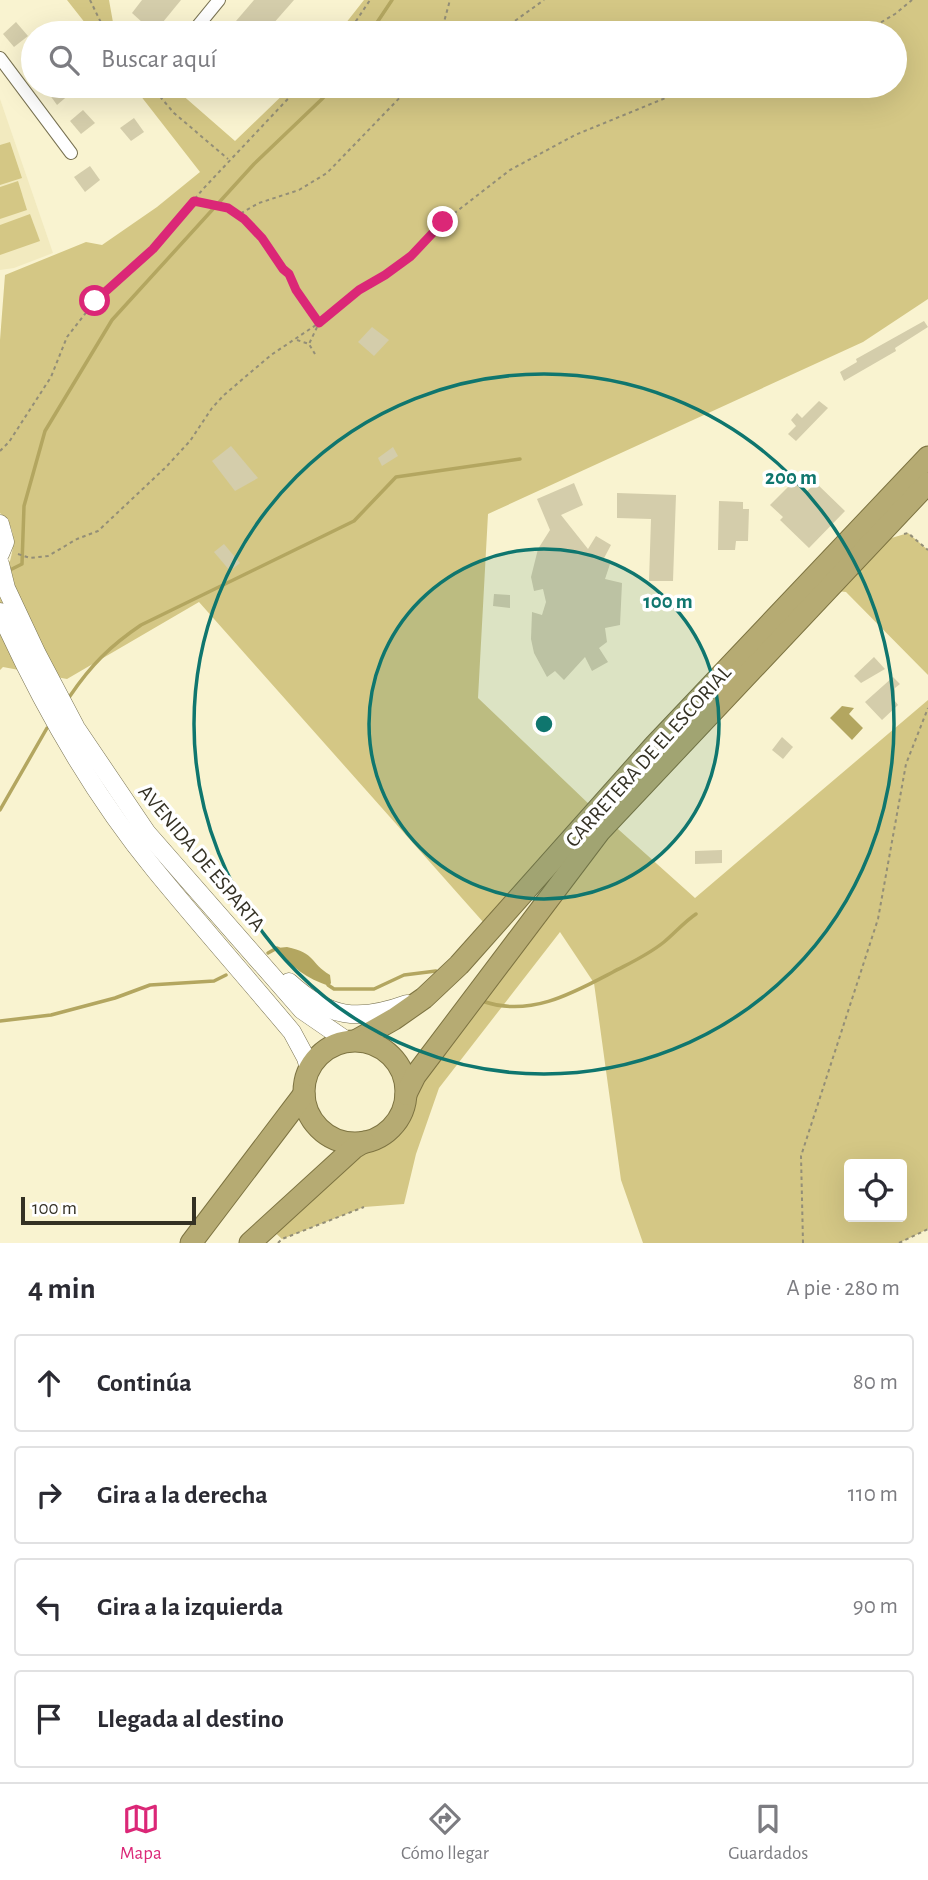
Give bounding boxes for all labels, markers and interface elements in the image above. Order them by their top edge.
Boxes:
search box [21,21,907,98]
icon: search [45,41,83,79]
text: Buscar aquí [101,46,217,72]
route end [427,206,458,237]
route start [79,285,110,316]
text: 200 m [765,467,817,488]
text: 100 m [643,591,693,612]
street label: CARRETERA DE EL ESCORIAL [562,661,735,851]
centre of rings [532,712,556,736]
street label: AVENIDA DE ESPARTA [134,781,269,935]
map controls [844,1159,907,1222]
button: locate [844,1159,907,1222]
scale bar [21,1194,196,1226]
text: 100 m [32,1199,77,1218]
text: 4 min [28,1274,96,1304]
text: A pie · 280 m [786,1277,900,1300]
icon: ahead [30,1364,68,1402]
text: Continúa [97,1370,192,1396]
text: 80 m [853,1371,898,1394]
icon: right [30,1476,68,1514]
text: Gira a la derecha [97,1482,268,1508]
text: 110 m [848,1483,898,1506]
icon: left [30,1588,68,1626]
text: Gira a la izquierda [97,1594,283,1620]
text: 90 m [853,1595,898,1618]
icon: arrive [30,1700,68,1738]
text: Llegada al destino [97,1706,284,1732]
tab: Mapa [120,1800,162,1865]
tab: Cómo llegar [401,1800,489,1865]
tab: Guardados [728,1800,808,1865]

